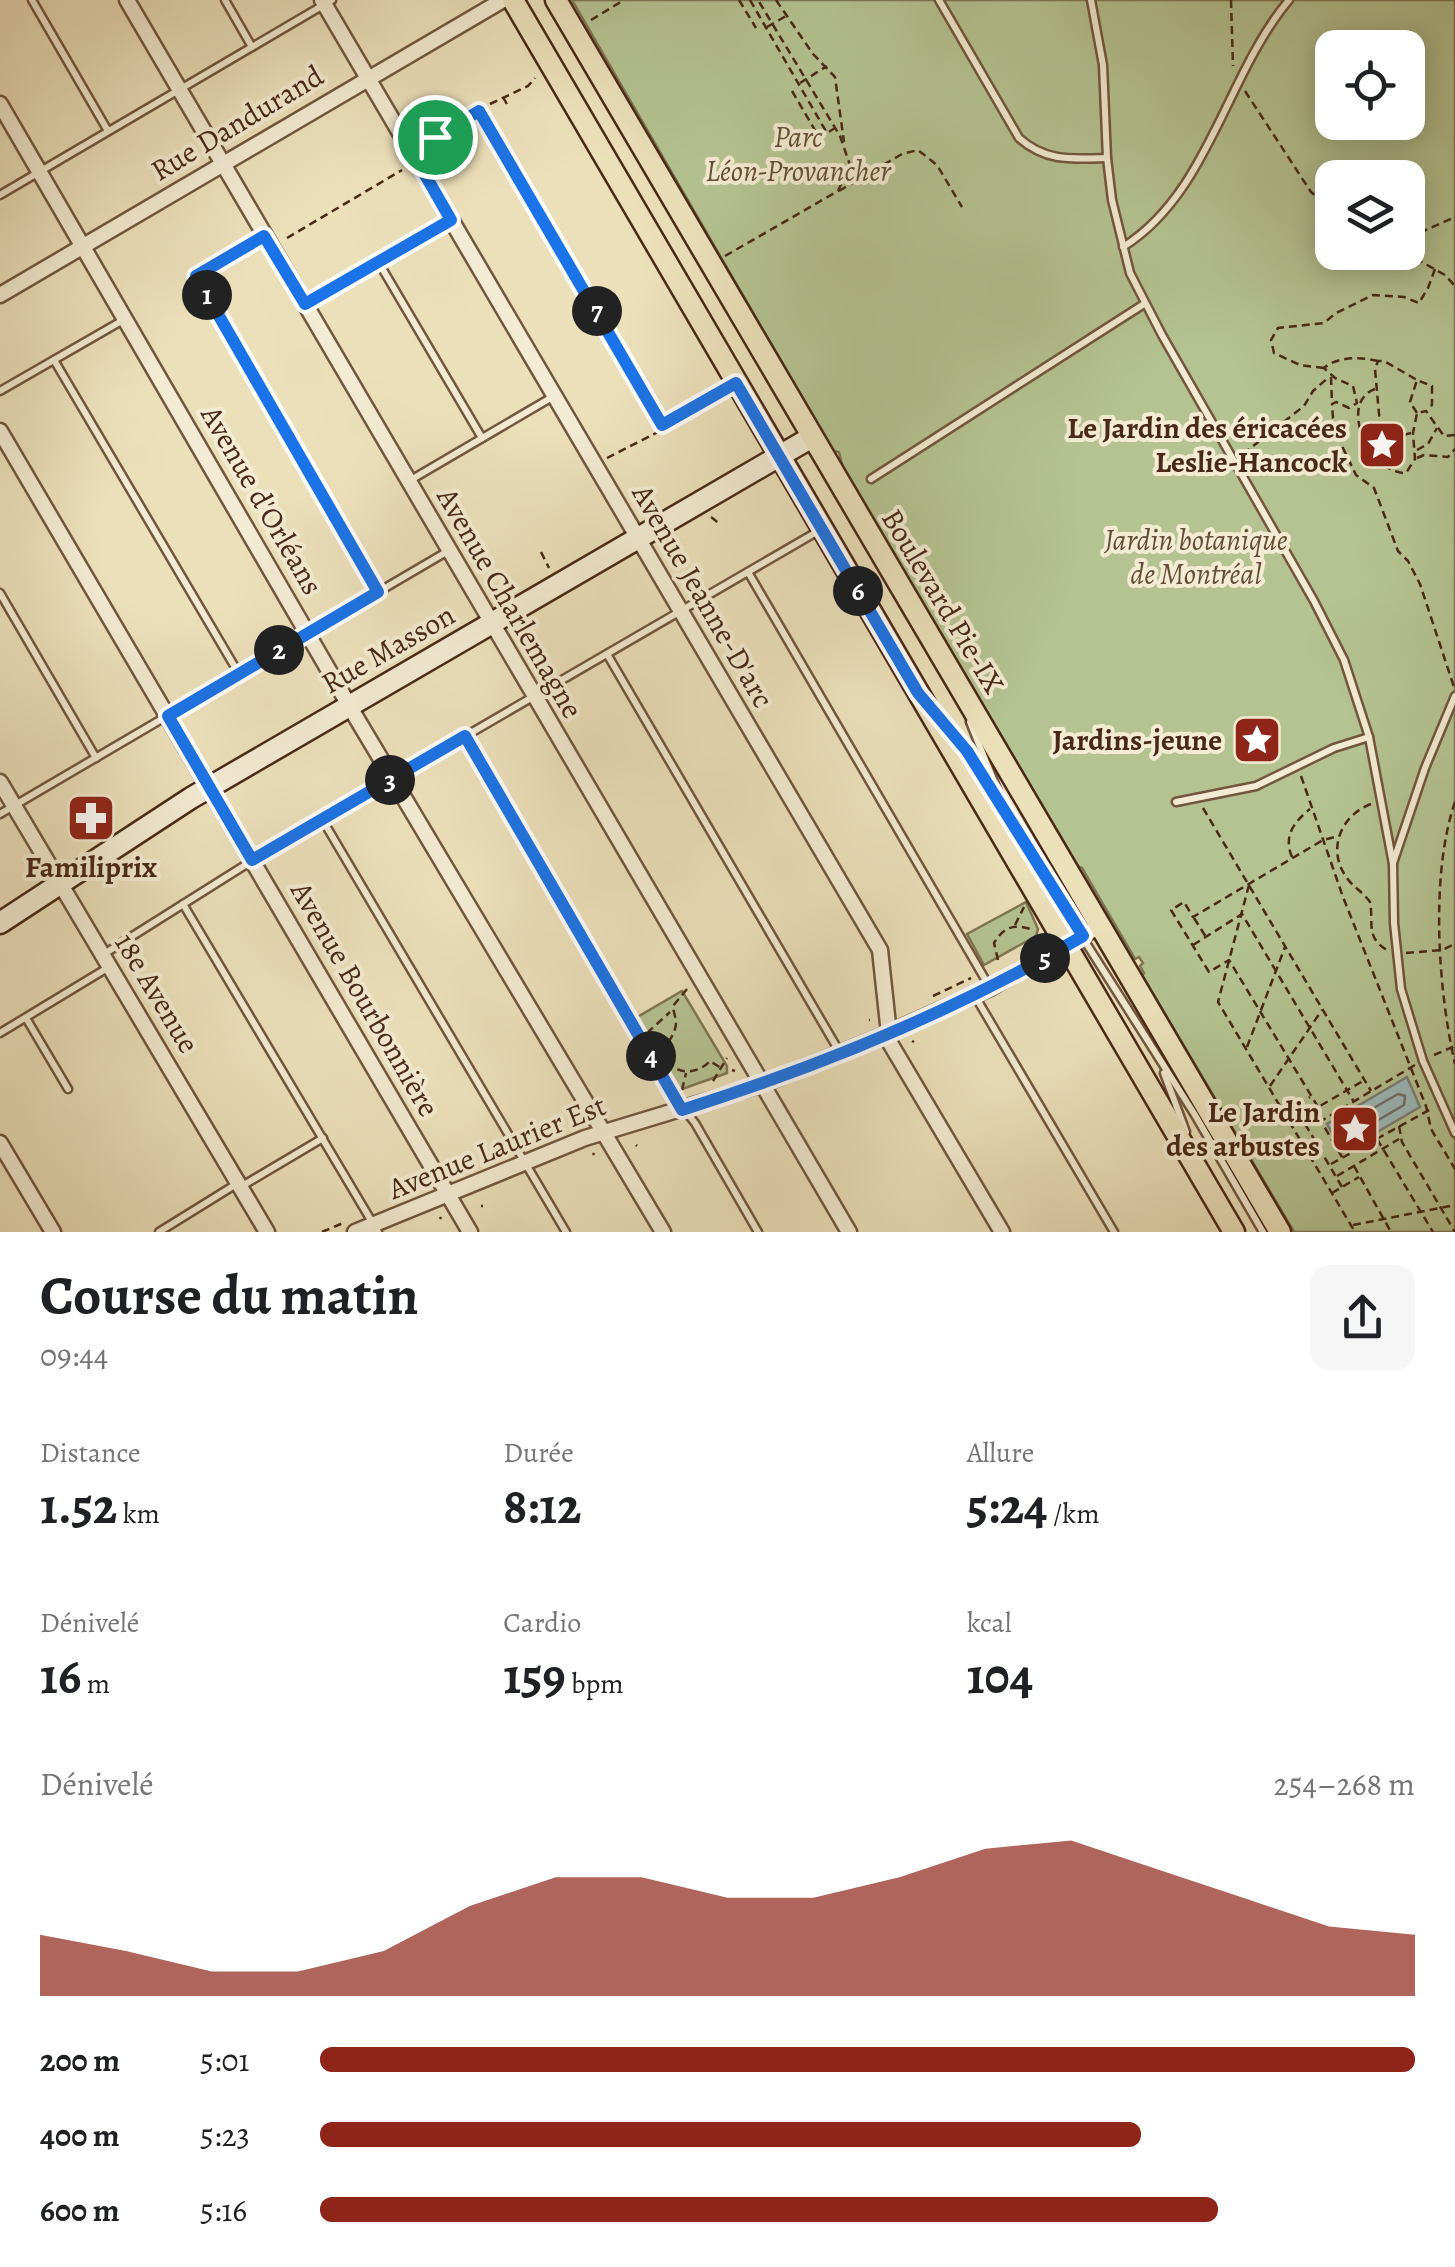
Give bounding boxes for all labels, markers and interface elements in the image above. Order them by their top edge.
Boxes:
map controls [1315,30,1425,270]
button: locate [1315,30,1425,140]
street label: Rue Dandurand [143,55,331,190]
pin [393,95,478,180]
icon: arrive [408,110,463,165]
park label: Parc Léon-Provancher [705,117,892,191]
button: layers [1315,160,1425,270]
pin: 1 [182,270,232,320]
text: 1 [202,276,212,314]
pin: 7 [572,286,622,336]
text: 7 [591,292,603,330]
street label: Avenue d'Orléans [191,397,332,602]
place label: Le Jardin des éricacées Leslie-Hancock [1067,408,1347,482]
place icon: Le Jardin des éricacées Leslie-Hancock [1356,419,1408,471]
street label: Avenue Jeanne-D'arc [622,476,783,715]
street label: Avenue Charlemagne [427,479,592,726]
street label: Boulevard Pie-IX [872,501,1014,701]
park label: Jardin botanique de Montréal [1103,520,1288,594]
pin: 6 [833,566,883,616]
text: 6 [851,572,865,610]
street label: Rue Masson [314,595,462,703]
pin: 2 [254,625,304,675]
text: 2 [272,631,286,669]
place icon: Jardins-jeune [1231,714,1283,766]
place label: Jardins-jeune [1052,720,1222,760]
pin: 3 [365,755,415,805]
text: 3 [384,761,396,799]
pharmacy icon: Familiprix [65,792,117,844]
place label: Familiprix [25,847,157,887]
street label: Avenue Bourbonnière [281,873,449,1124]
street label: 18e Avenue [105,925,209,1061]
pin: 5 [1020,933,1070,983]
text: 5 [1039,939,1051,977]
pin: 4 [626,1031,676,1081]
text: 4 [644,1037,658,1075]
street label: Avenue Laurier Est [381,1085,612,1209]
place label: Le Jardin des arbustes [1166,1092,1320,1166]
place icon: Le Jardin des arbustes [1329,1103,1381,1155]
text: Course du matin [40,1258,418,1333]
button: share [1310,1265,1415,1370]
text: 09:44 [40,1333,108,1377]
text: Distance [40,1434,140,1472]
text: Durée [503,1434,574,1472]
text: Allure [967,1434,1034,1472]
text: 1.52 [40,1472,117,1540]
text: 8:12 [503,1472,581,1540]
text: 5:24 [967,1472,1048,1540]
text: km [117,1495,160,1533]
text: /km [1048,1495,1100,1533]
text: Dénivelé [40,1604,139,1642]
text: Cardio [503,1604,581,1642]
text: kcal [967,1604,1012,1642]
text: 16 [40,1642,81,1710]
text: 159 [503,1642,566,1710]
text: 104 [967,1642,1033,1710]
text: m [81,1665,110,1703]
text: bpm [566,1665,624,1703]
text: Dénivelé [40,1762,154,1806]
text: 254–268 m [1274,1762,1415,1806]
text: 200 m [40,2038,120,2082]
text: 5:01 [200,2038,249,2082]
text: 400 m [40,2113,120,2157]
text: 5:23 [200,2113,250,2157]
text: 600 m [40,2188,120,2232]
text: 5:16 [200,2188,247,2232]

